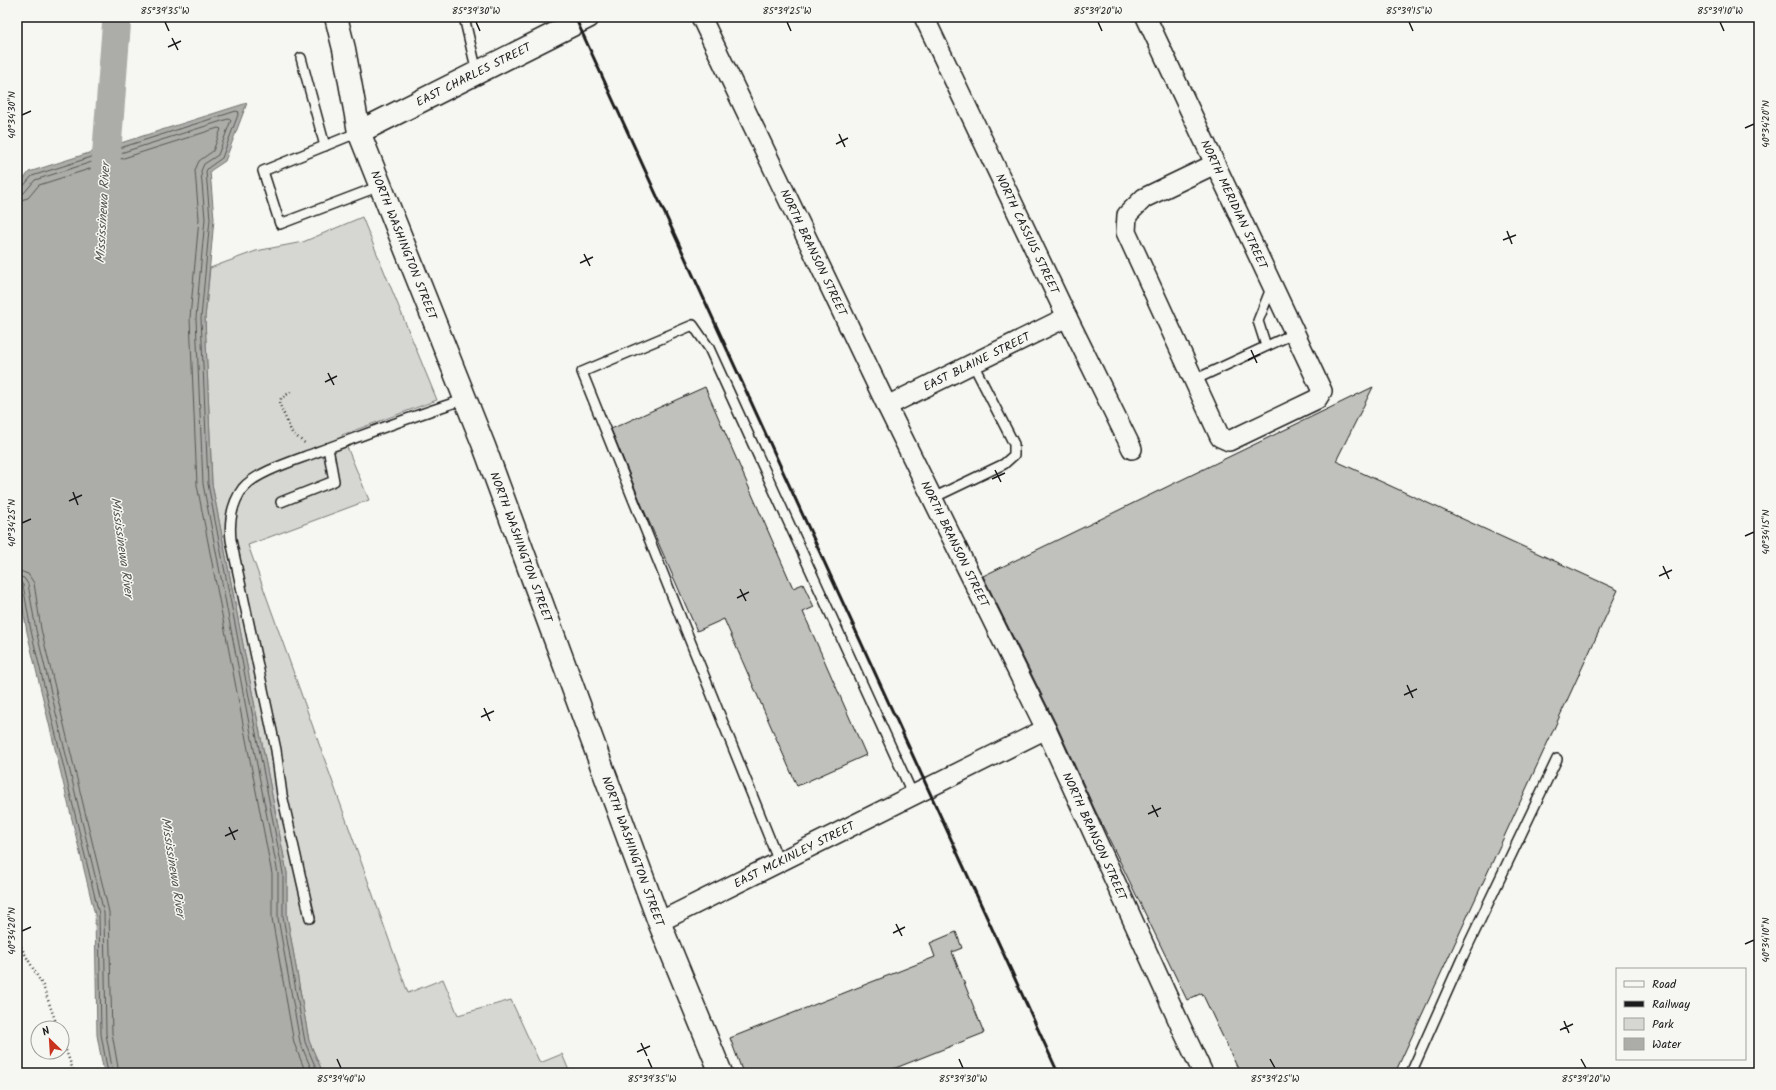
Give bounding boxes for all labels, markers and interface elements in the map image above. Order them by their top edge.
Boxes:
text: 85°39'35"W [140,3,190,19]
text: 85°39'30"W [452,3,501,19]
text: 85°39'25"W [762,3,812,19]
text: 85°39'20"W [1074,3,1123,19]
text: 85°39'15"W [1386,3,1432,19]
text: 85°39'10"W [1697,3,1743,19]
street label: EAST CHARLES STREET [413,37,536,112]
text: 40°34'30"N [4,91,20,139]
text: 40°34'20"N [1758,100,1774,148]
street label: NORTH MERIDIAN STREET [1195,137,1273,274]
water label: Mississinewa River [90,159,117,264]
street label: NORTH WASHINGTON STREET [365,168,442,324]
street label: NORTH CASSIUS STREET [990,170,1064,299]
street label: NORTH BRANSON STREET [775,186,852,321]
street label: EAST BLAINE STREET [920,327,1035,397]
street label: NORTH WASHINGTON STREET [484,469,558,627]
street label: NORTH BRANSON STREET [915,478,994,612]
water label: Mississinewa River [104,496,139,601]
text: 40°34'25"N [4,499,20,547]
text: 40°34'15"N [1758,509,1774,555]
street label: NORTH BRANSON STREET [1057,769,1132,905]
street label: NORTH WASHINGTON STREET [596,773,669,931]
water label: Mississinewa River [154,816,191,921]
street label: EAST MCKINLEY STREET [731,816,860,893]
text: 40°34'20"N [4,907,20,955]
text: 40°34'10"N [1758,917,1774,962]
legend [1616,968,1746,1060]
text: Road [1652,975,1677,994]
text: Railway [1652,995,1690,1014]
text: Park [1652,1015,1674,1034]
north arrow [30,1020,70,1060]
text: N [39,1022,53,1041]
text: Water [1652,1035,1682,1054]
text: 85°39'40"W [317,1071,365,1087]
text: 85°39'35"W [627,1071,677,1087]
text: 85°39'30"W [939,1071,988,1087]
text: 85°39'25"W [1250,1071,1300,1087]
text: 85°39'20"W [1562,1071,1611,1087]

